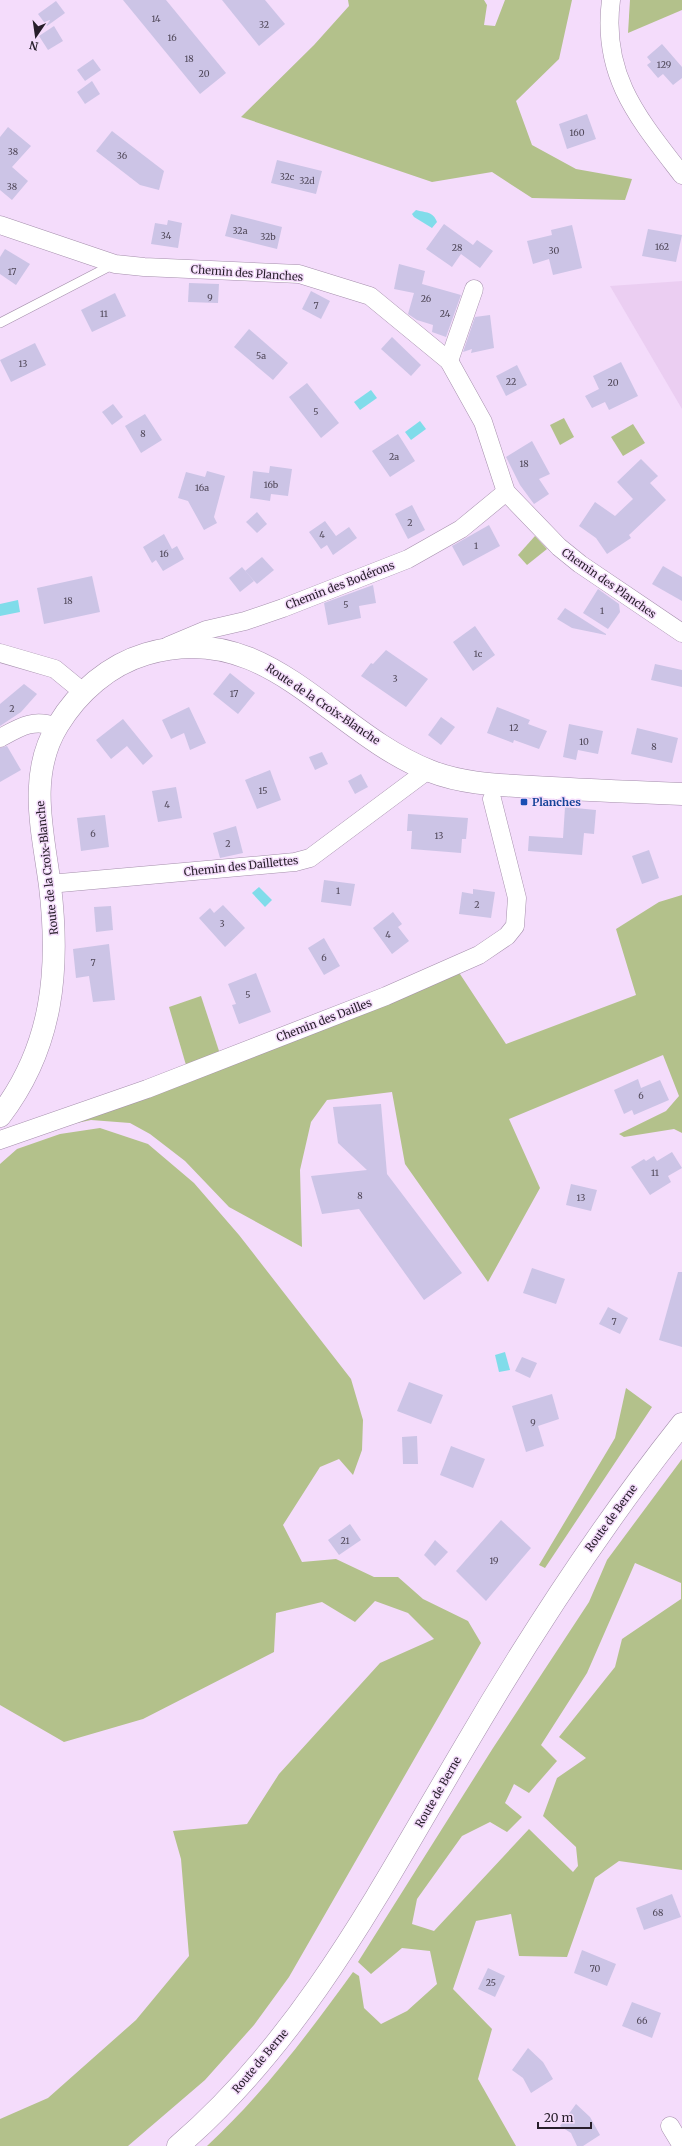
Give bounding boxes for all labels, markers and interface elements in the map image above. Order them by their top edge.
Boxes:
house number: 14 [151,13,161,24]
north arrow [16,16,56,56]
house number: 32 [259,19,269,30]
house number: 16 [167,32,177,43]
text: N [28,38,40,54]
house number: 18 [184,53,194,64]
house number: 129 [657,59,671,70]
house number: 20 [199,68,210,79]
house number: 160 [570,127,585,138]
house number: 38 [8,146,18,157]
house number: 36 [117,150,128,161]
house number: 32c [280,171,295,182]
house number: 32d [299,175,315,186]
house number: 38 [7,181,17,192]
house number: 32a [232,225,248,236]
house number: 34 [161,230,172,241]
house number: 32b [260,231,276,242]
house number: 162 [655,241,669,252]
house number: 28 [452,242,462,253]
house number: 30 [549,245,560,256]
street label: Chemin des Planches [190,262,304,284]
house number: 17 [8,266,16,277]
house number: 9 [207,292,213,303]
house number: 26 [421,293,432,304]
house number: 7 [313,300,319,311]
house number: 11 [100,308,108,319]
house number: 24 [440,308,451,319]
house number: 5a [256,350,266,361]
house number: 13 [19,358,27,369]
house number: 22 [506,376,516,387]
house number: 20 [608,377,619,388]
house number: 5 [313,406,319,417]
house number: 8 [140,428,146,439]
house number: 2a [389,451,399,462]
house number: 18 [519,458,529,469]
house number: 16b [264,479,279,490]
house number: 16a [195,482,209,493]
house number: 2 [407,517,413,528]
house number: 4 [319,529,325,540]
house number: 1 [474,540,478,551]
street label: Chemin des Planches [559,545,659,621]
house number: 16 [159,548,169,559]
street label: Chemin des Bodérons [284,558,396,612]
house number: 18 [63,595,73,606]
house number: 5 [343,599,349,610]
house number: 1 [600,605,604,616]
house number: 1c [474,648,483,659]
street label: Route de la Croix-Blanche [263,660,383,748]
house number: 3 [392,673,398,684]
house number: 17 [230,688,238,699]
house number: 2 [9,703,15,714]
house number: 12 [509,722,519,733]
house number: 10 [579,736,589,747]
house number: 8 [651,741,657,752]
house number: 15 [258,785,268,796]
place label: Planches [532,795,581,809]
marker: Planches [519,797,529,807]
house number: 4 [164,799,170,810]
street label: Route de la Croix-Blanche [33,800,61,936]
house number: 6 [90,828,96,839]
house number: 13 [435,830,443,841]
house number: 2 [225,838,231,849]
street label: Chemin des Daillettes [183,853,299,879]
house number: 1 [336,885,340,896]
house number: 2 [474,899,480,910]
house number: 3 [219,918,225,929]
house number: 4 [385,929,391,940]
house number: 6 [321,952,327,963]
house number: 7 [90,957,96,968]
house number: 5 [245,989,251,1000]
street label: Chemin des Dailles [274,995,374,1045]
house number: 6 [638,1090,644,1101]
house number: 11 [651,1167,659,1178]
house number: 8 [357,1190,363,1201]
house number: 13 [577,1192,585,1203]
house number: 7 [611,1316,617,1327]
house number: 9 [530,1417,536,1428]
street label: Route de Berne [582,1481,640,1554]
house number: 21 [340,1535,350,1546]
house number: 19 [489,1555,499,1566]
street label: Route de Berne [412,1754,464,1830]
house number: 68 [653,1907,663,1918]
house number: 70 [590,1963,601,1974]
house number: 25 [486,1977,496,1988]
house number: 66 [637,2015,648,2026]
street label: Route de Berne [229,2026,291,2096]
scale bar [538,2104,591,2130]
text: 20 m [544,2110,573,2125]

